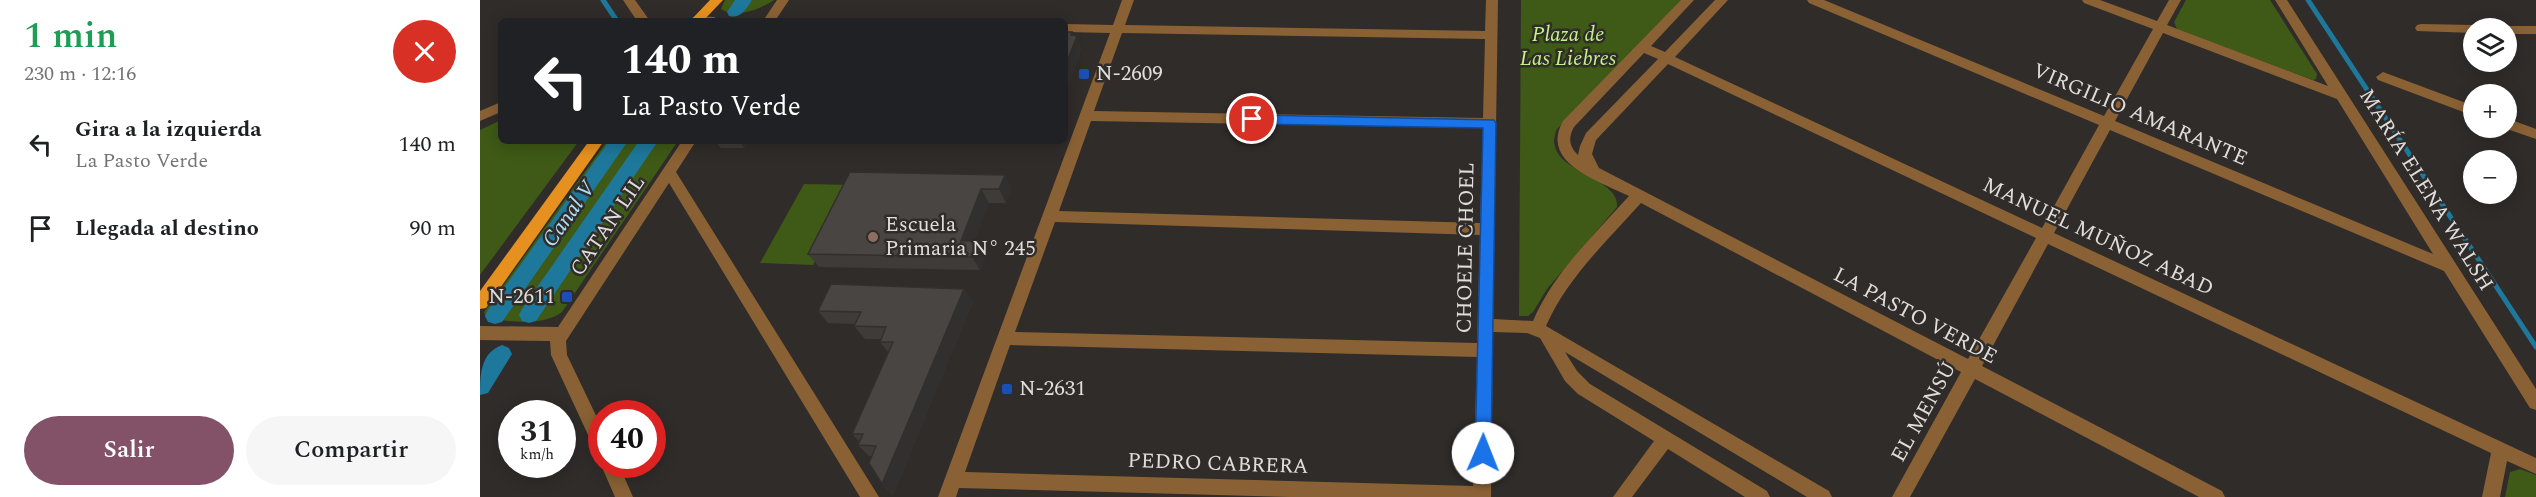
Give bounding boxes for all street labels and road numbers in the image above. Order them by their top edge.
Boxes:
street label: VIRGILIO AMARANTE [2027,55,2253,175]
street label: MARÍA ELENA WALSH [2351,83,2501,297]
street label: CHOELE CHOEL [1449,162,1483,334]
street label: CATAN LIL [562,169,654,283]
street label: MANUEL MUÑOZ ABAD [1977,169,2219,305]
street label: LA PASTO VERDE [1827,259,2003,373]
street label: EL MENSÚ [1883,356,1965,468]
street label: PEDRO CABRERA [1127,445,1309,483]

